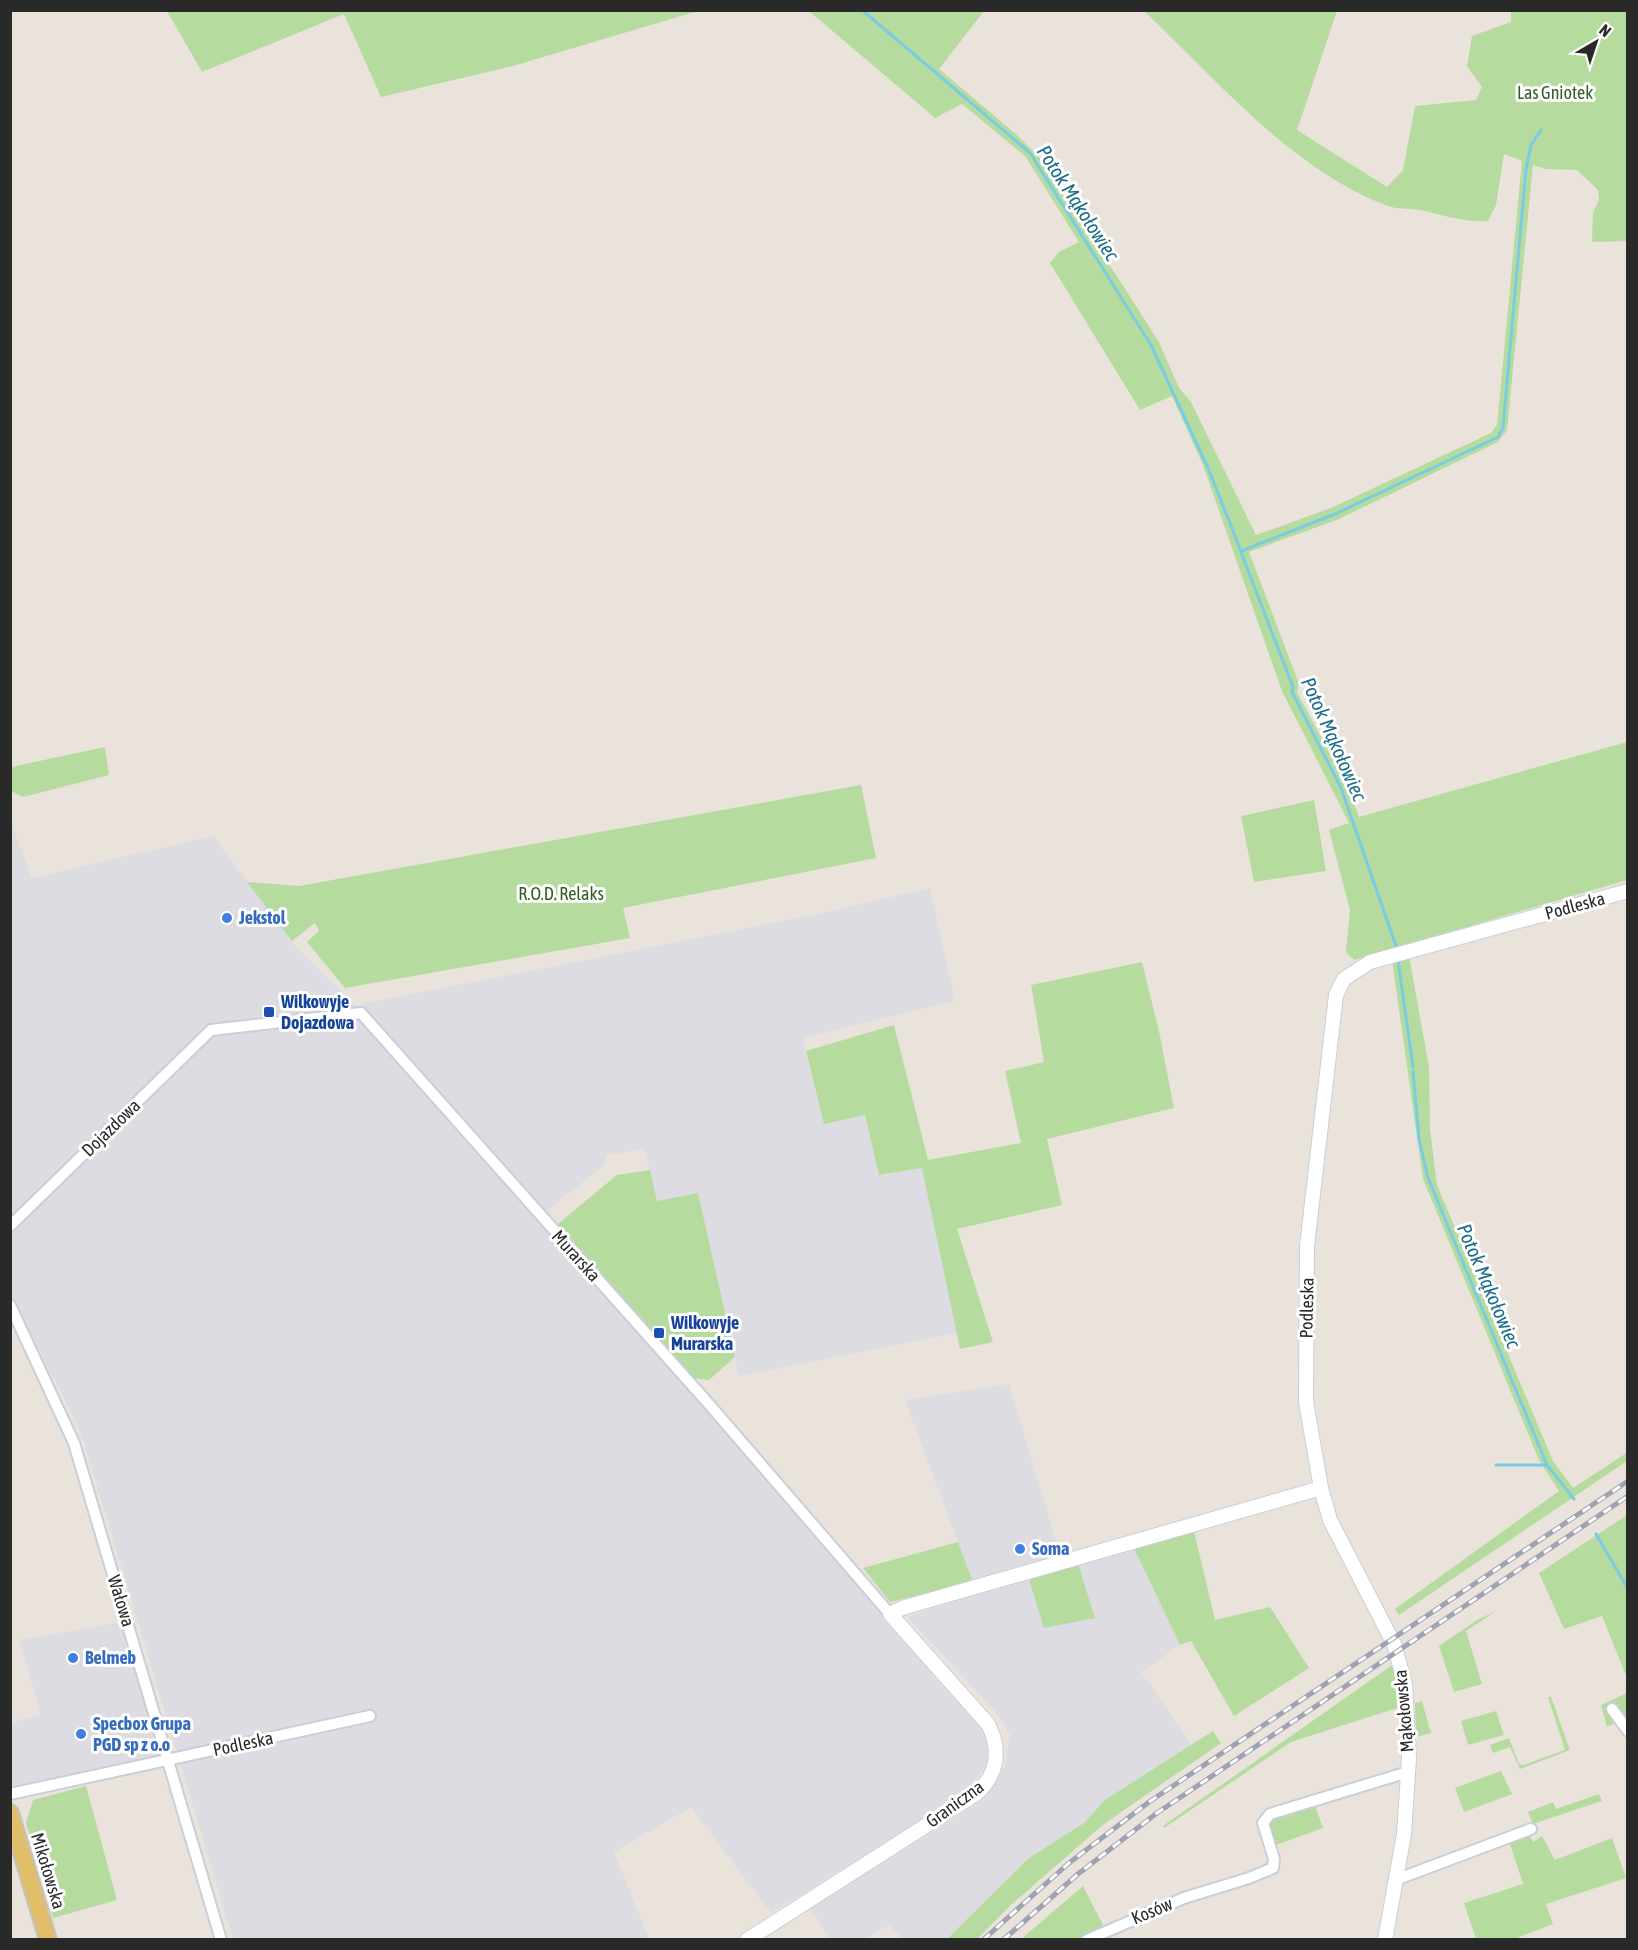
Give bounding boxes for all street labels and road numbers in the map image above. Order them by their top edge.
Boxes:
street label: Podleska [1543,887,1607,924]
street label: Dojazdowa [77,1095,144,1161]
street label: Murarska [548,1226,605,1286]
street label: Podleska [1295,1277,1318,1339]
street label: Wałowa [104,1573,139,1629]
street label: Mąkołowska [1389,1669,1418,1753]
street label: Podleska [211,1727,275,1760]
street label: Graniczna [922,1776,988,1831]
street label: Mikołowska [27,1830,70,1911]
street label: Kosów [1128,1893,1176,1928]

